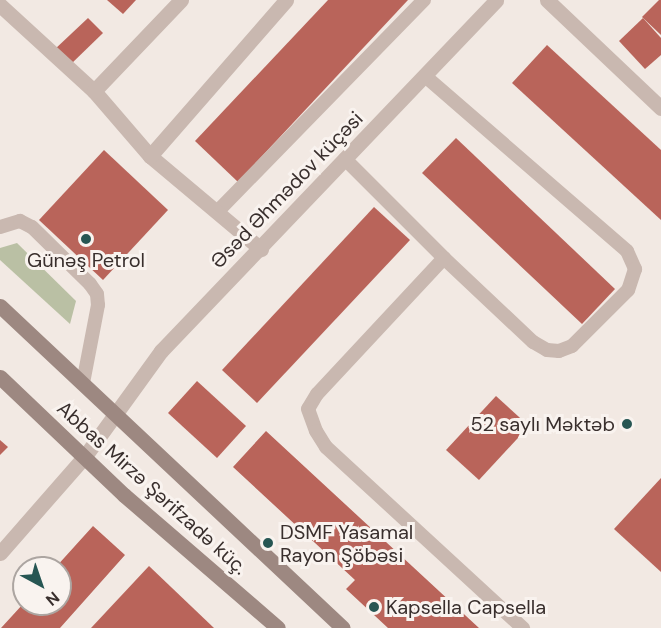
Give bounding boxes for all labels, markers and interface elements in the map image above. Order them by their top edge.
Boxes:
street label: Əsəd Əhmədov küçəsi [206,107,368,273]
marker: Günəş Petrol [79,232,93,246]
place label: Günəş Petrol [27,248,145,272]
street label: Abbas Mirzə Şərifzadə küç. [52,396,252,580]
place label: 52 saylı Məktəb [471,412,615,436]
marker: 52 saylı Məktəb [620,417,634,431]
place label: DSMF Yasamal Rayon Şöbəsi [280,520,413,567]
marker: DSMF Yasamal Rayon Şöbəsi [261,536,275,550]
north arrow [12,556,72,616]
text: N [41,587,64,610]
place label: Kapsella Capsella [386,595,546,619]
marker: Kapsella Capsella [367,600,381,614]

